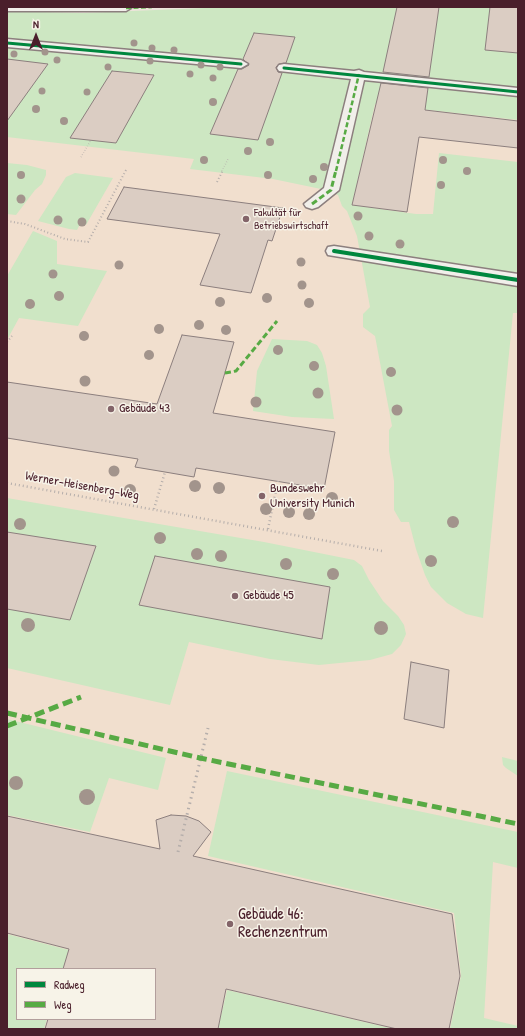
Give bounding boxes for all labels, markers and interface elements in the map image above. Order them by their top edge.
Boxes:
north arrow [16,16,56,56]
text: N [33,17,39,31]
place label: Fakultät für Betriebswirtschaft [254,206,328,232]
marker: Fakultät für Betriebswirtschaft [241,214,251,224]
place label: Gebäude 43 [119,401,170,417]
marker: Gebäude 43 [106,404,116,414]
street label: Werner-Heisenberg-Weg [24,468,140,504]
place label: Bundeswehr University Munich [270,481,354,512]
marker: Bundeswehr University Munich [257,491,267,501]
place label: Gebäude 45 [243,588,294,604]
marker: Gebäude 45 [230,591,240,601]
place label: Gebäude 46: Rechenzentrum [238,905,328,943]
marker: Gebäude 46: Rechenzentrum [225,919,235,929]
legend [16,968,156,1020]
text: Radweg [54,976,85,993]
text: Weg [54,996,72,1013]

